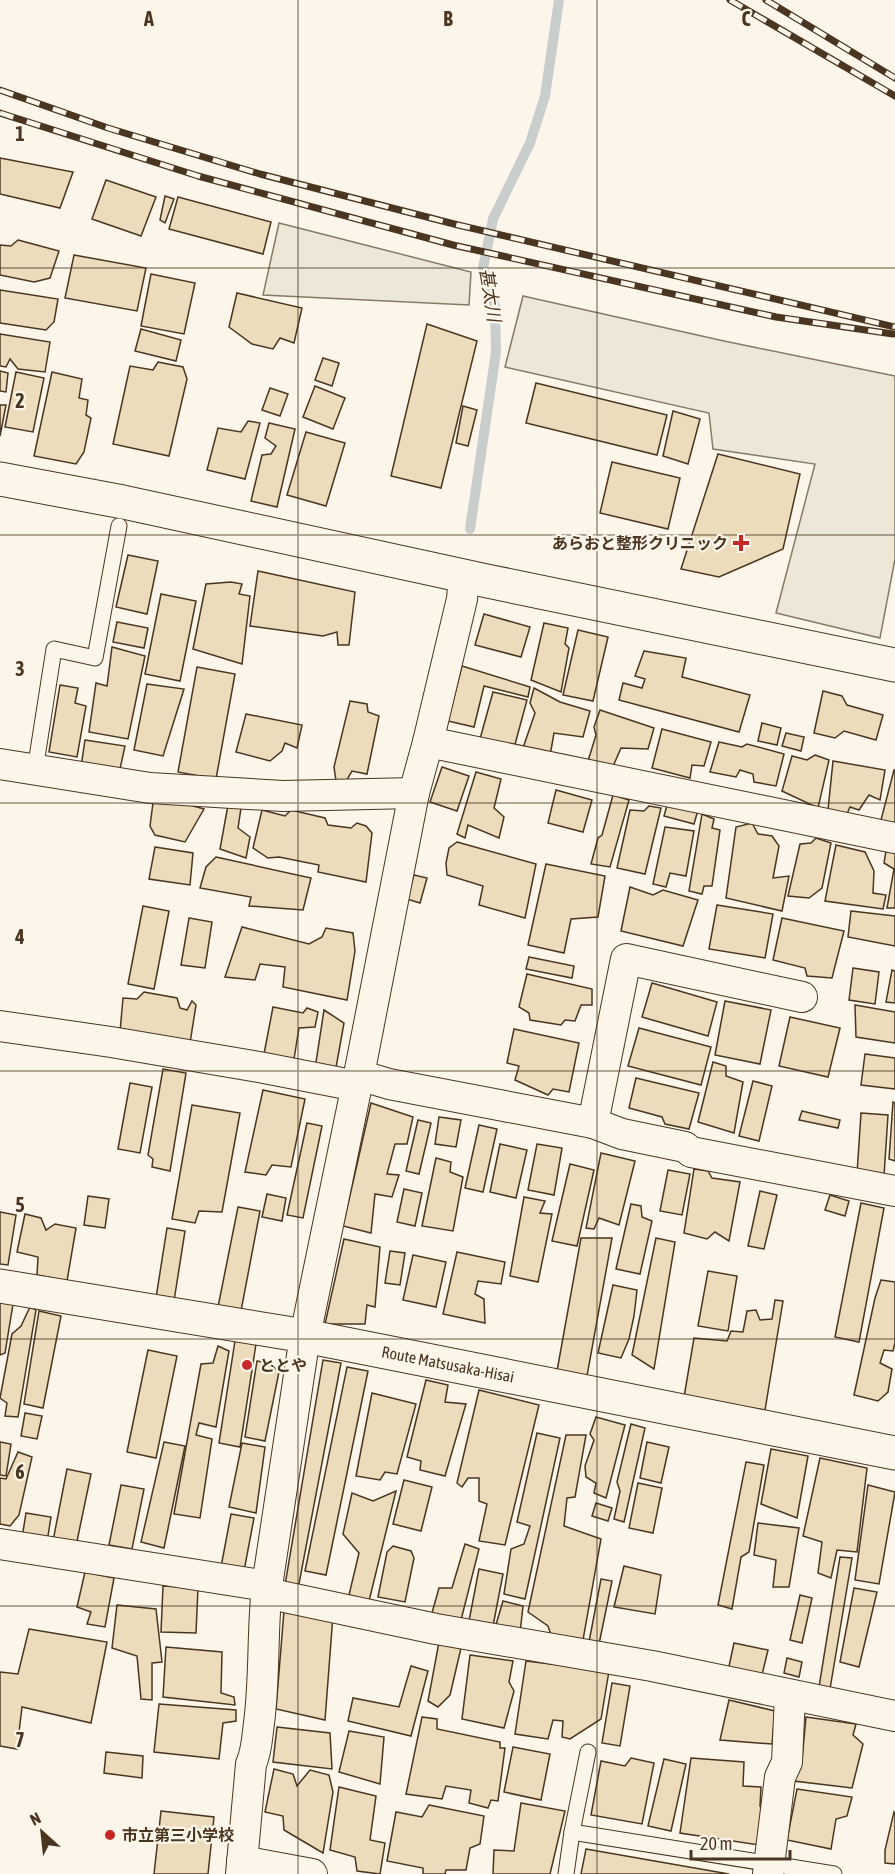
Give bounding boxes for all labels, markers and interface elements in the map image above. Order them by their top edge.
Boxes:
text: A [143,7,154,30]
text: B [443,7,453,30]
text: C [742,7,751,30]
text: 1 [15,122,25,145]
water label: 甚太川 [476,267,505,325]
text: 2 [15,389,25,412]
place label: あらおと整形クリニック [552,534,728,552]
marker: あらおと整形クリニック [732,534,750,552]
text: 3 [15,657,25,680]
text: 4 [14,925,25,948]
text: 5 [15,1193,25,1216]
street label: Route Matsusaka-Hisai [380,1342,516,1386]
place label: ととや [259,1356,307,1374]
marker: ととや [240,1358,254,1372]
text: 6 [15,1460,25,1483]
text: 7 [15,1728,25,1751]
north arrow [12,1802,72,1862]
text: N [27,1808,43,1829]
scale bar [691,1823,790,1861]
place label: 市立第三小学校 [122,1826,234,1844]
marker: 市立第三小学校 [103,1828,117,1842]
text: 20 m [700,1833,732,1854]

